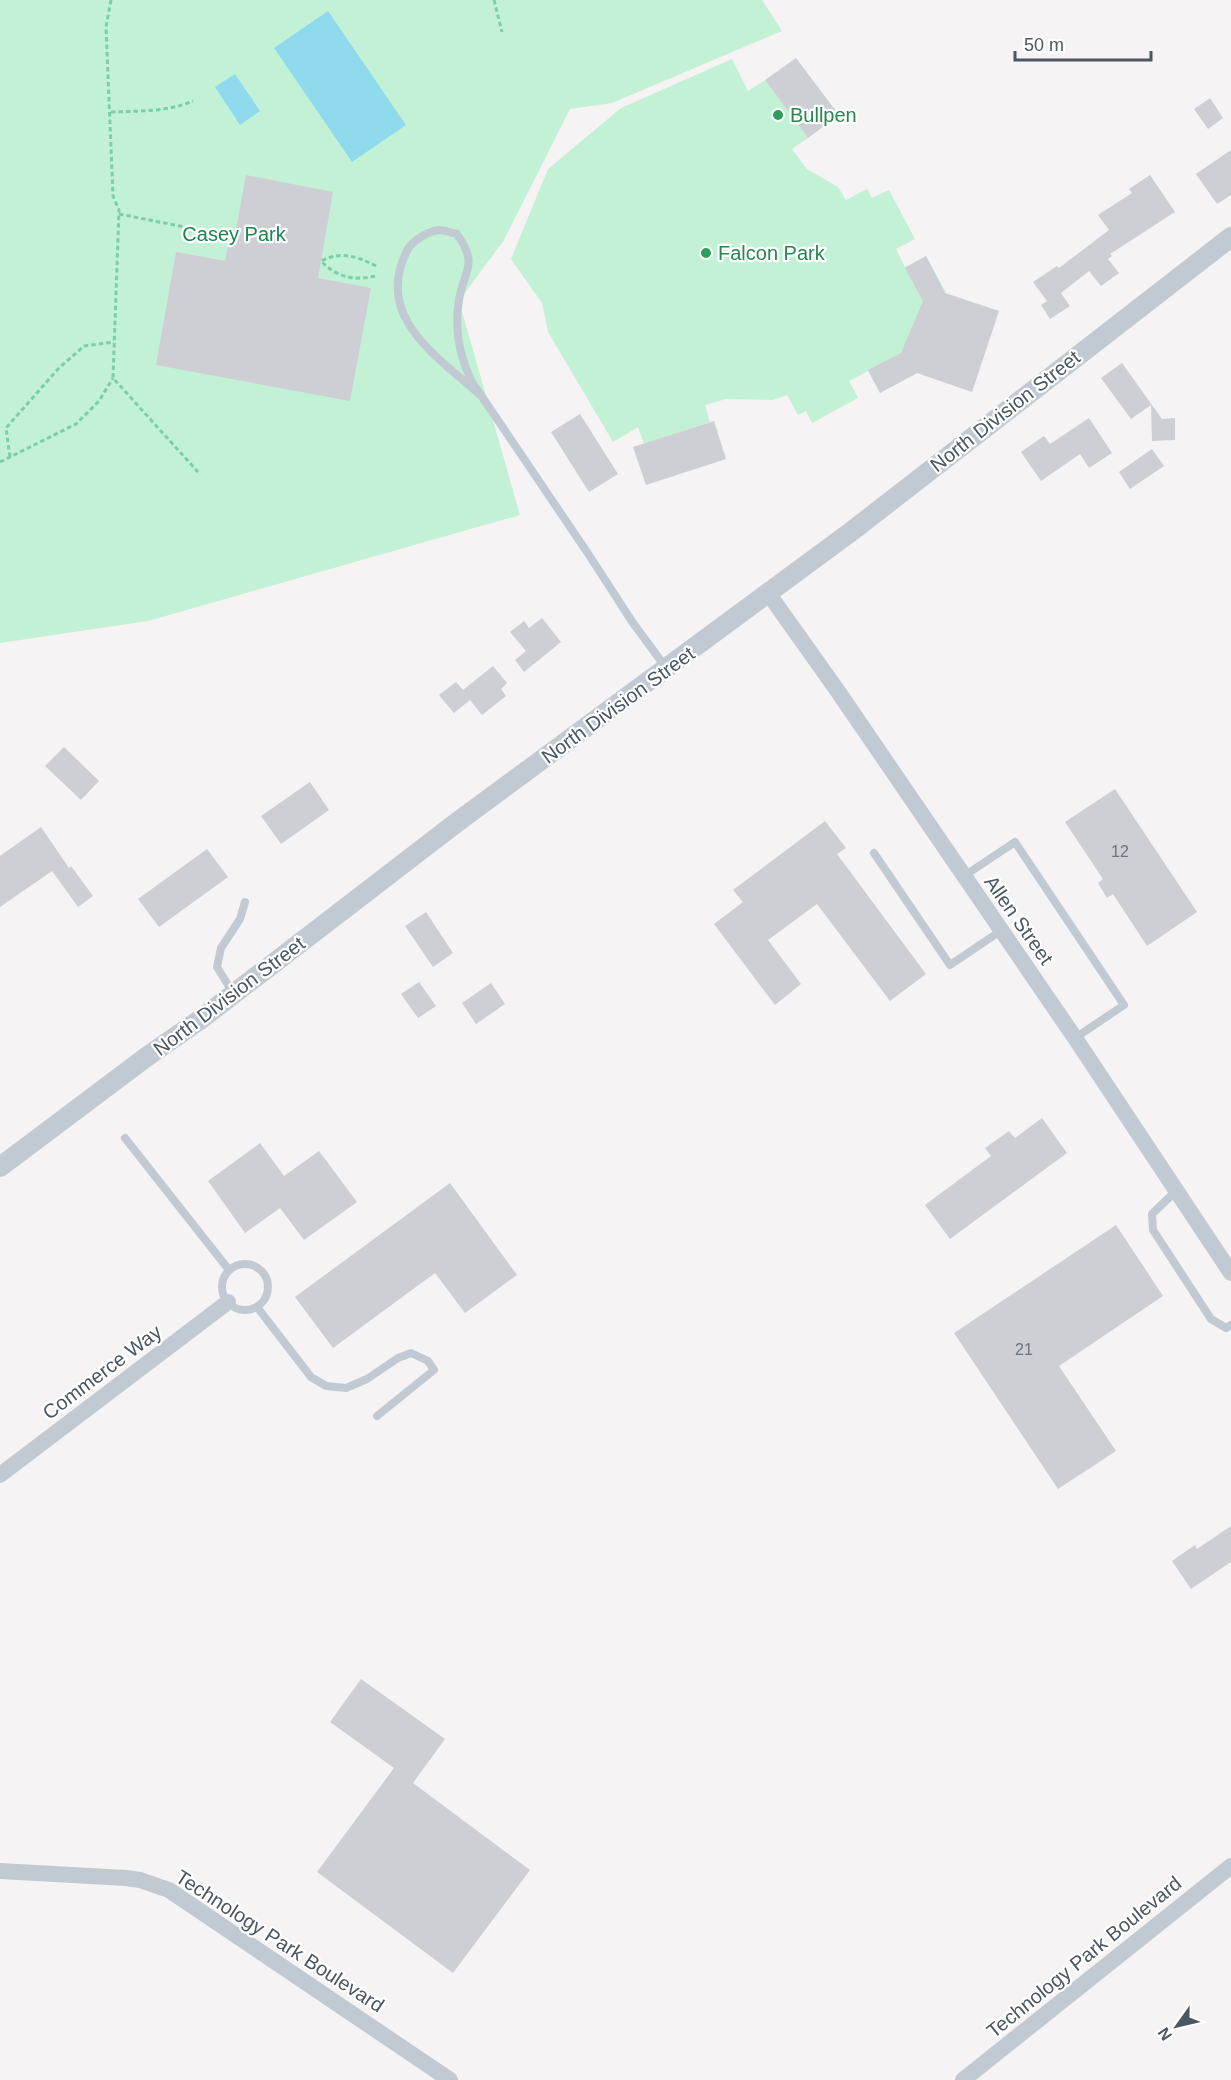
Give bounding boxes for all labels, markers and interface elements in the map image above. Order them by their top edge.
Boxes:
scale bar [1015,24,1152,62]
text: 50 m [1024,35,1064,55]
place label: Bullpen [790,104,857,126]
marker: Bullpen [771,108,785,122]
park label: Casey Park [182,223,287,245]
place label: Falcon Park [718,242,826,264]
marker: Falcon Park [699,246,713,260]
street label: North Division Street [926,346,1084,476]
street label: North Division Street [537,642,699,768]
house number: 12 [1111,843,1129,860]
street label: Allen Street [980,871,1058,969]
street label: North Division Street [149,932,309,1060]
street label: Commerce Way [38,1320,166,1424]
house number: 21 [1015,1341,1033,1358]
street label: Technology Park Boulevard [172,1865,388,2017]
street label: Technology Park Boulevard [982,1872,1186,2042]
north arrow [1147,1996,1207,2056]
text: N [1155,2025,1175,2044]

